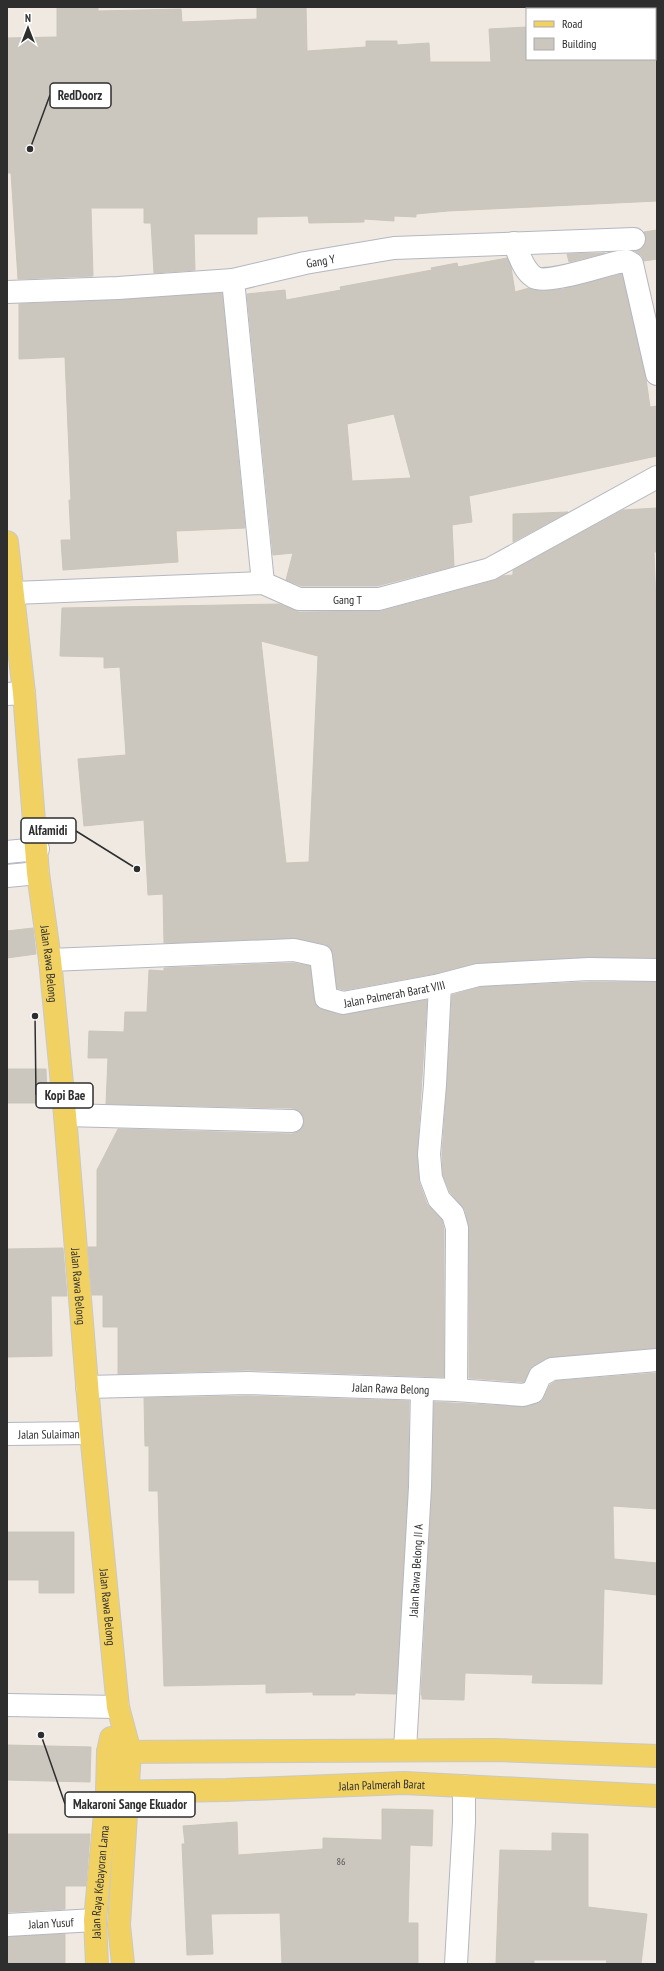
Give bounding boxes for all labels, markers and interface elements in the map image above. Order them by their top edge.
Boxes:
north arrow [8,8,48,48]
legend [526,8,656,60]
text: N [25,11,31,25]
text: Road [562,16,582,31]
text: Building [562,36,597,51]
callout: RedDoorz [50,83,111,108]
text: RedDoorz [58,87,102,104]
street label: Gang Y [305,251,336,270]
street label: Gang T [333,592,362,607]
callout: Alfamidi [21,818,76,843]
text: Alfamidi [28,822,67,839]
street label: Jalan Rawa Belong [38,923,62,1003]
street label: Jalan Palmerah Barat VIII [341,977,447,1010]
callout: Kopi Bae [36,1083,93,1108]
text: Kopi Bae [45,1087,86,1104]
street label: Jalan Rawa Belong [68,1246,90,1325]
street label: Jalan Rawa Belong [351,1379,430,1397]
street label: Jalan Sulaiman [17,1426,80,1441]
street label: Jalan Rawa Belong II A [405,1523,425,1618]
street label: Jalan Rawa Belong [97,1567,119,1646]
street label: Jalan Palmerah Barat [337,1775,426,1793]
callout: Makaroni Sange Ekuador [65,1792,195,1817]
text: Makaroni Sange Ekuador [73,1796,187,1813]
street label: Jalan Raya Kebayoran Lama [87,1825,111,1940]
house number: 86 [337,1855,346,1868]
street label: Jalan Yusuf [27,1914,75,1931]

